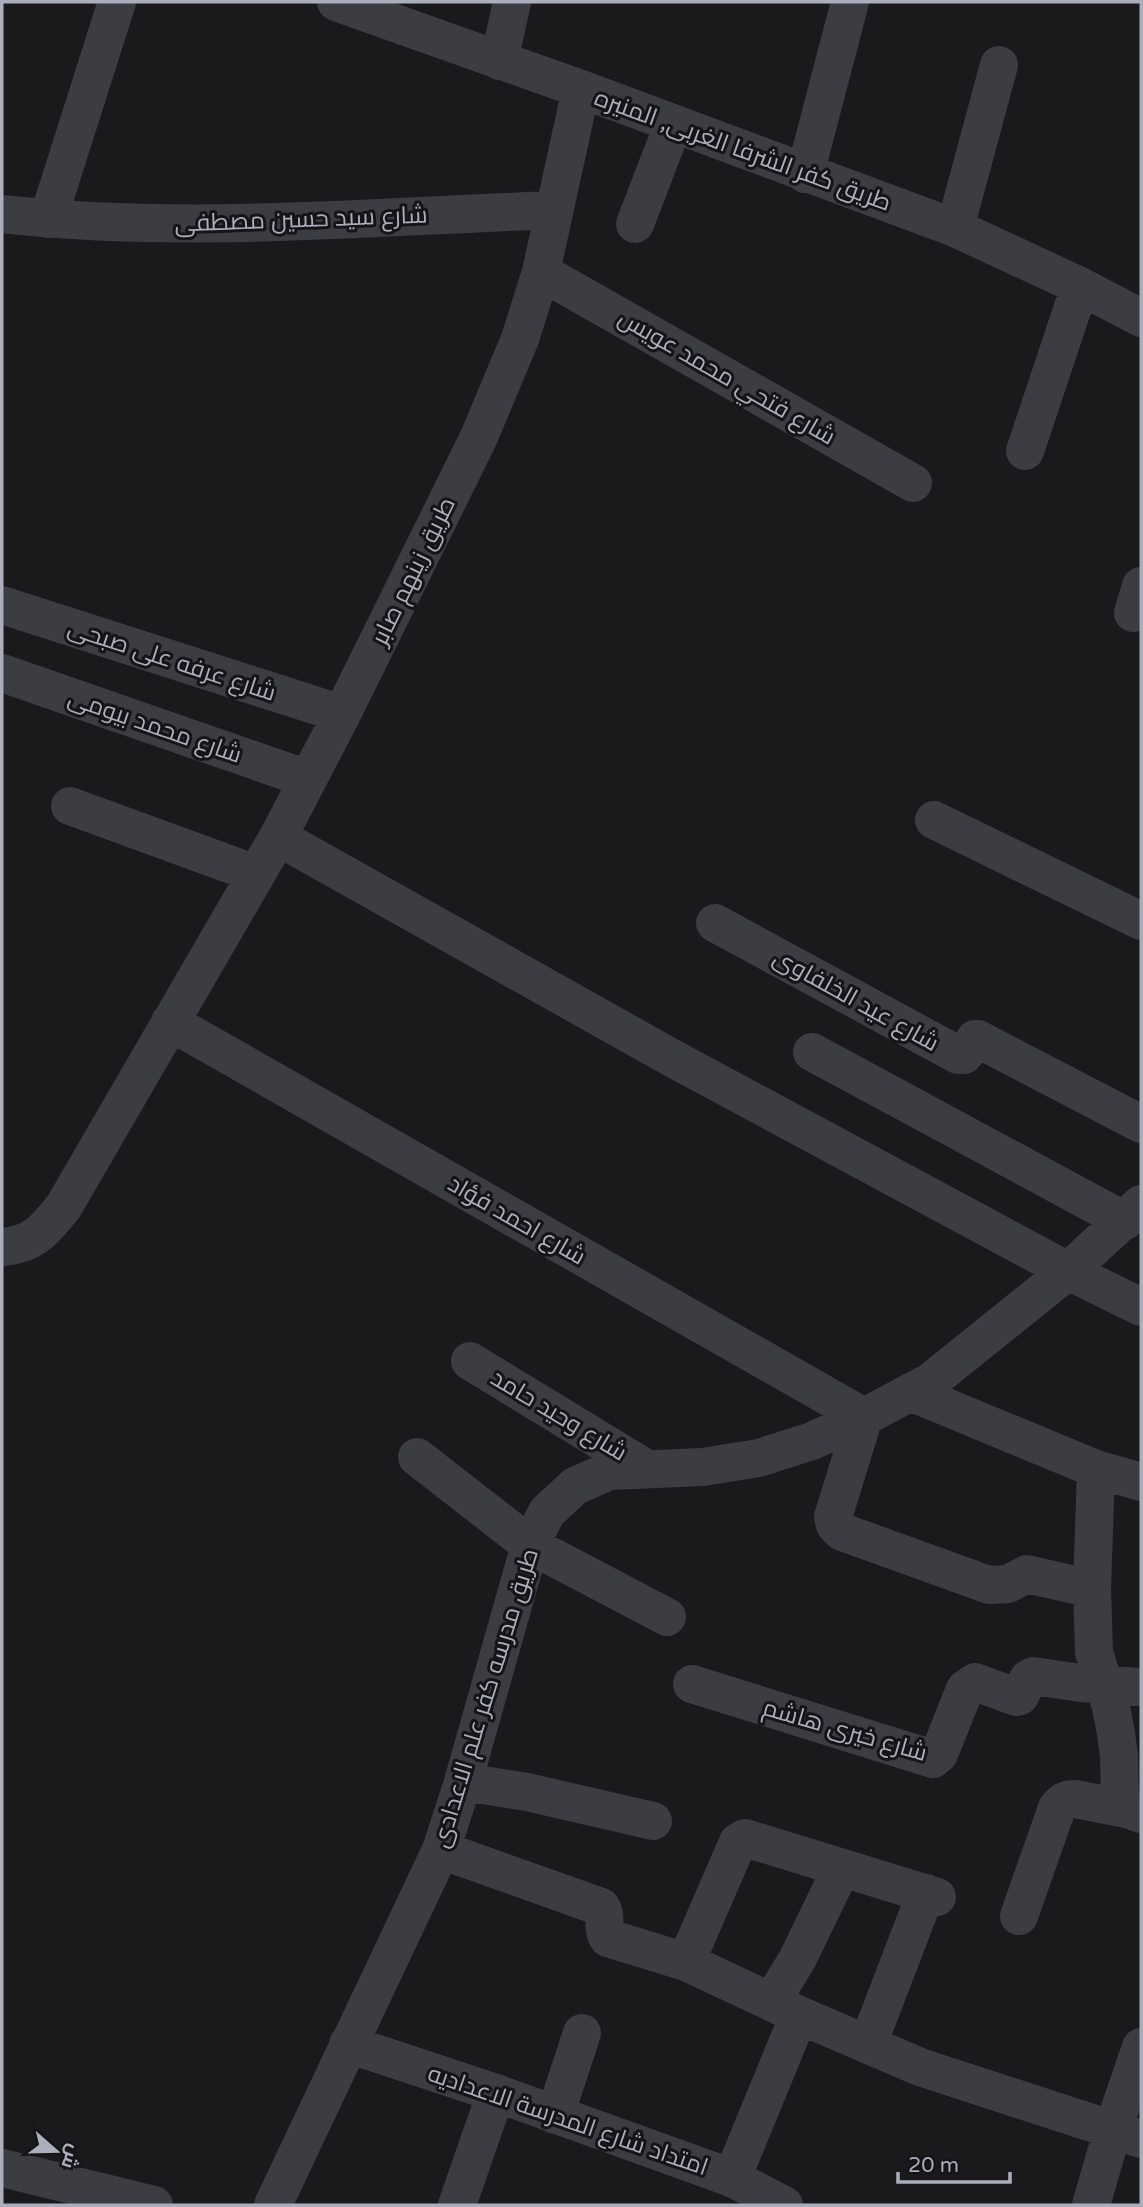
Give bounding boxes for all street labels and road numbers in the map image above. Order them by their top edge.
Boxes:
street label: طريق كفر الشرفا الغربى, المنيره [591,83,895,218]
street label: شارع سيد حسين مصطفى [174,201,428,239]
street label: شارع فتحي محمد عويس [611,303,840,455]
street label: طريق زينهم صابر [364,492,463,652]
street label: شارع عرفه على صبحى [64,613,279,709]
street label: شارع محمد بيومى [64,683,246,771]
street label: شارع عيد الخلفاوى [767,943,944,1059]
street label: شارع احمد فؤاد [442,1169,591,1272]
street label: شارع وحيد حامد [485,1363,632,1468]
street label: طريق مدرسه كفر علم الاعدادى [426,1545,546,1852]
street label: شارع خيرى هاشم [759,1693,931,1769]
street label: امتداد شارع المدرسة الاعداديه [424,2059,712,2183]

